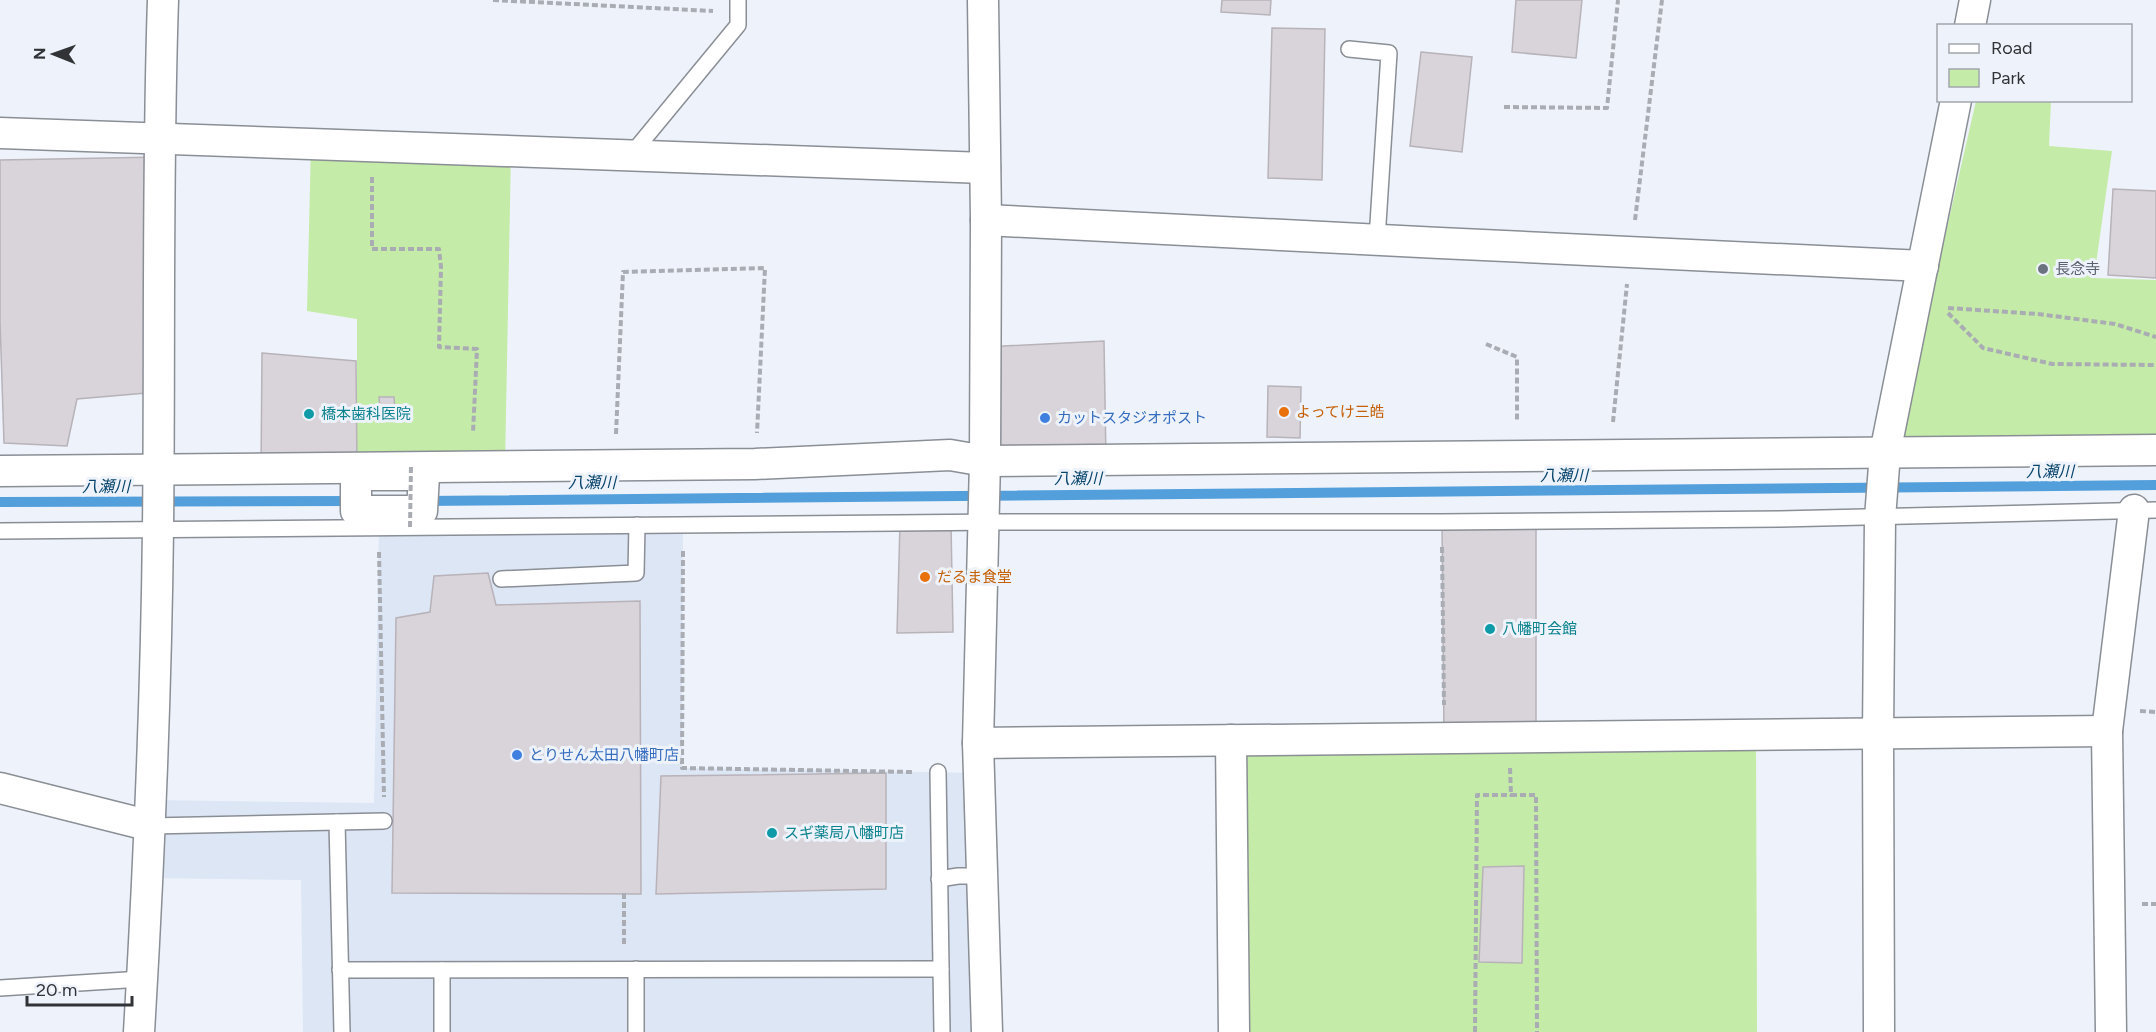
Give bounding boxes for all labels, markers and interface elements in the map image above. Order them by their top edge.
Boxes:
north arrow [24,24,84,84]
legend [1937,24,2132,102]
text: Road [1991,37,2032,59]
text: N [30,47,49,60]
text: Park [1991,67,2026,89]
place label: 長念寺 [2055,260,2100,278]
marker: 長念寺 [2036,262,2050,276]
place label: よってけ三皓 [1296,403,1385,421]
place label: 橋本歯科医院 [321,405,411,423]
marker: よってけ三皓 [1277,405,1291,419]
marker: 橋本歯科医院 [302,407,316,421]
place label: カットスタジオポスト [1057,409,1207,427]
marker: カットスタジオポスト [1038,411,1052,425]
water label: 八瀬川 [2026,462,2076,481]
water label: 八瀬川 [1540,466,1590,485]
water label: 八瀬川 [1054,469,1104,488]
water label: 八瀬川 [568,473,618,492]
water label: 八瀬川 [82,477,132,496]
place label: だるま食堂 [937,568,1012,586]
marker: だるま食堂 [918,570,932,584]
place label: 八幡町会館 [1502,620,1577,638]
marker: 八幡町会館 [1483,622,1497,636]
place label: とりせん太田八幡町店 [529,746,679,764]
marker: とりせん太田八幡町店 [510,748,524,762]
place label: スギ薬局八幡町店 [784,824,904,842]
marker: スギ薬局八幡町店 [765,826,779,840]
scale bar [27,969,132,1007]
text: 20 m [36,979,77,1001]

